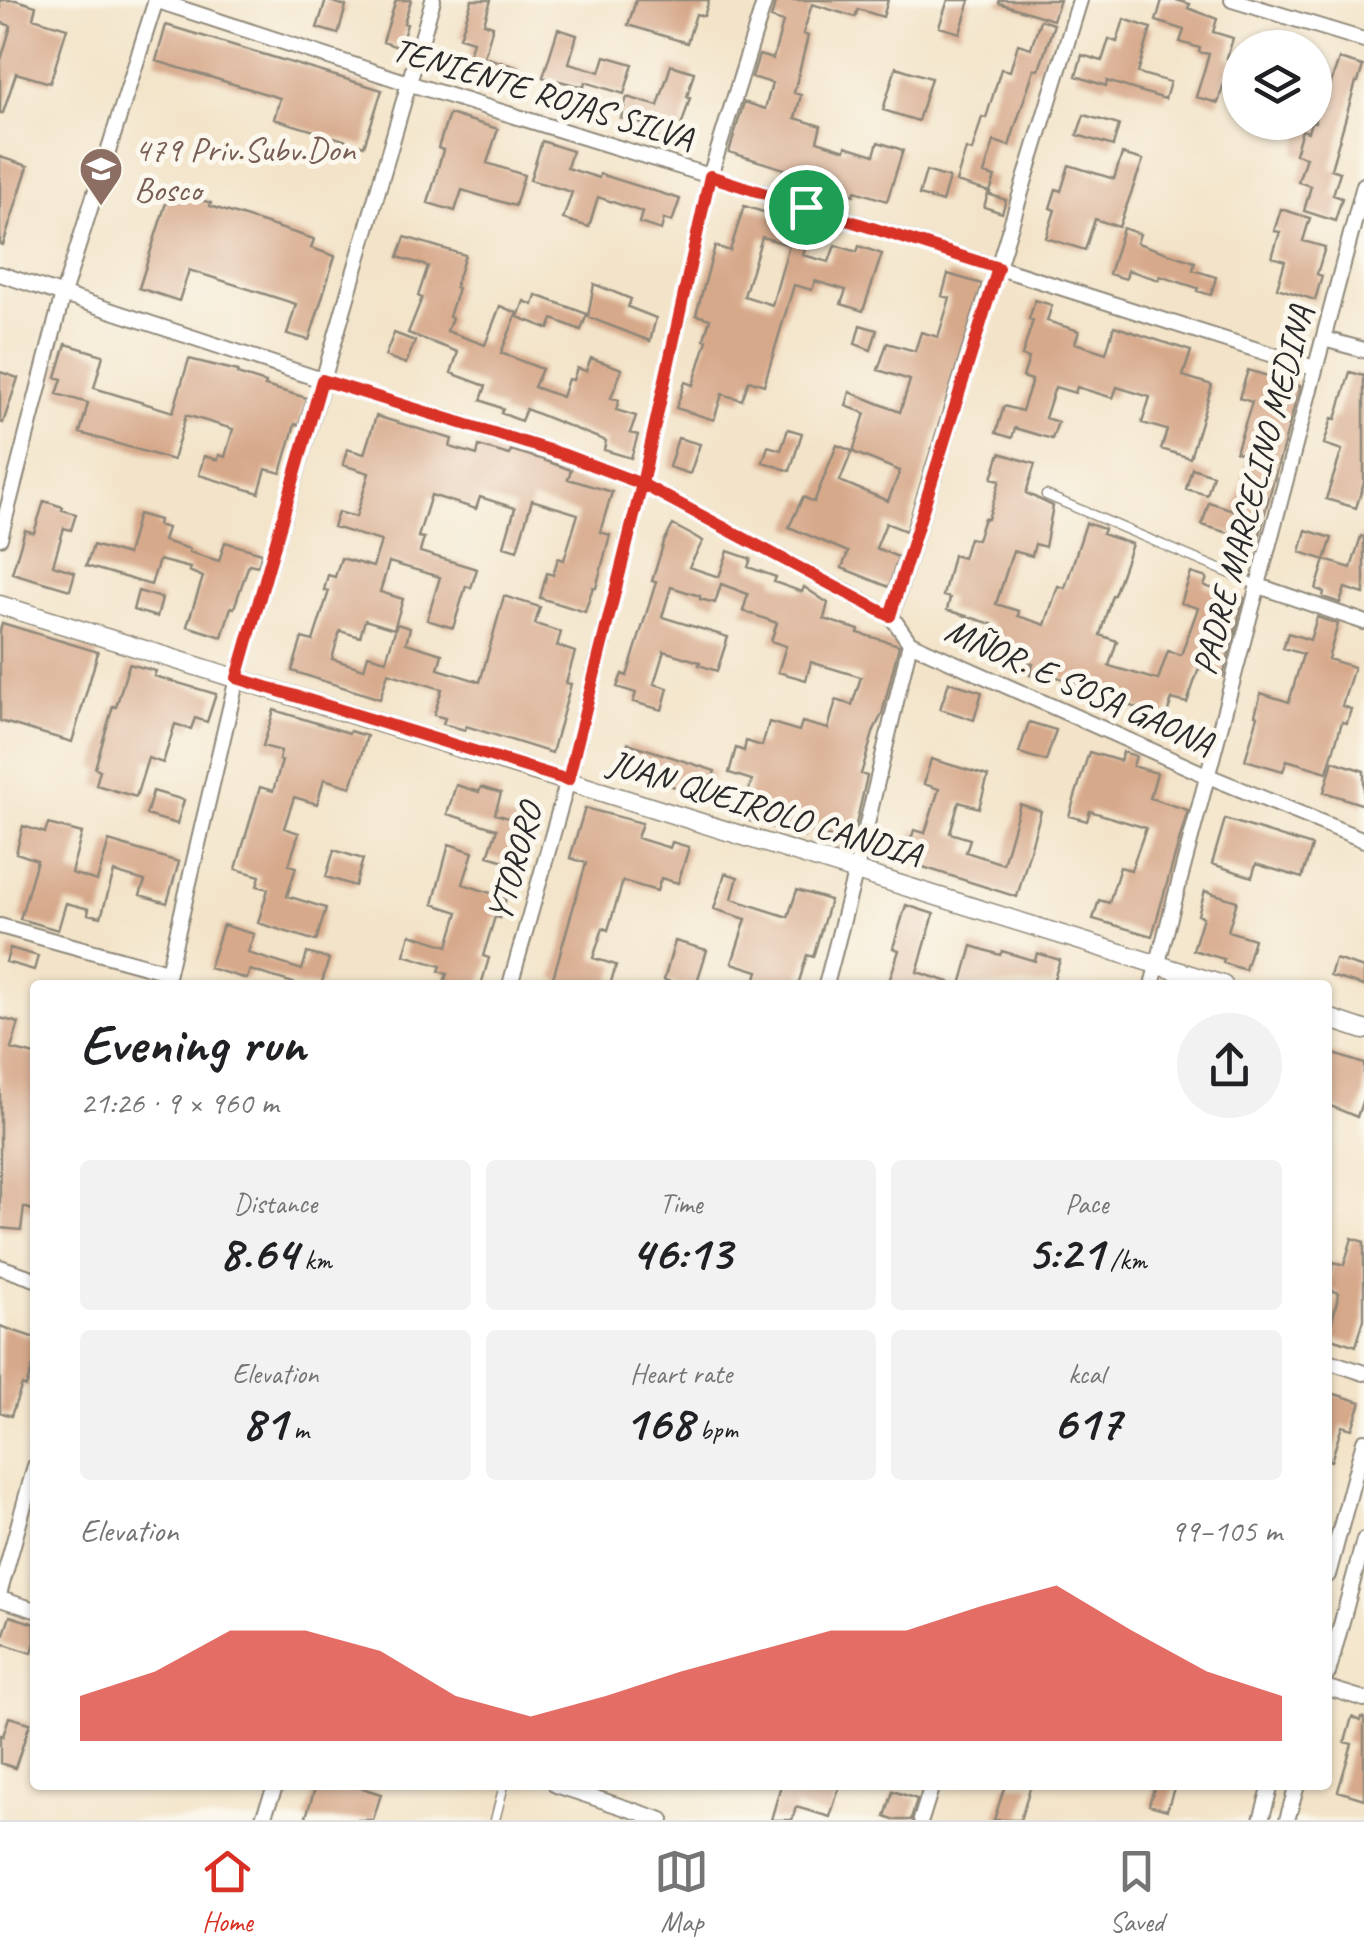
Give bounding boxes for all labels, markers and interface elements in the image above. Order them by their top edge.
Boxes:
street label: TENIENTE ROJAS SILVA [387,26,700,161]
map controls [1222,30,1332,140]
button: layers [1222,30,1332,140]
place label: 479 Priv.Subv.Don Bosco [134,127,356,212]
school or university icon: 479 Priv.Subv.Don Bosco [78,146,124,207]
pin [764,165,849,250]
icon: arrive [779,180,834,235]
street label: PADRE MARCELINO MEDINA [1182,299,1324,679]
street label: MÑOR. E SOSA GAONA [939,607,1222,766]
street label: JUAN QUEIROLO CANDIA [601,739,928,878]
street label: YTORORO [476,794,554,926]
text: Evening run [80,1009,305,1079]
button: share [1177,1013,1282,1118]
text: 21:26 · 9 × 960 m [80,1082,278,1123]
text: Distance [234,1186,317,1221]
text: Time [660,1186,702,1221]
text: Pace [1065,1186,1108,1221]
text: 8.64 [219,1221,297,1284]
text: 46:13 [631,1221,731,1284]
text: 5:21 [1027,1221,1103,1284]
text: km [297,1242,332,1277]
text: /km [1103,1242,1147,1277]
text: Elevation [232,1356,318,1391]
text: Heart rate [630,1356,732,1391]
text: kcal [1068,1356,1105,1391]
text: 81 [242,1391,287,1454]
text: 168 [624,1391,693,1454]
text: 617 [1052,1391,1121,1454]
text: m [287,1412,309,1447]
text: bpm [693,1412,738,1447]
text: Elevation [80,1510,178,1551]
text: 99–105 m [1170,1510,1282,1551]
tab: Home [200,1844,255,1939]
tab: Map [654,1844,709,1939]
tab: Saved [1109,1844,1164,1939]

